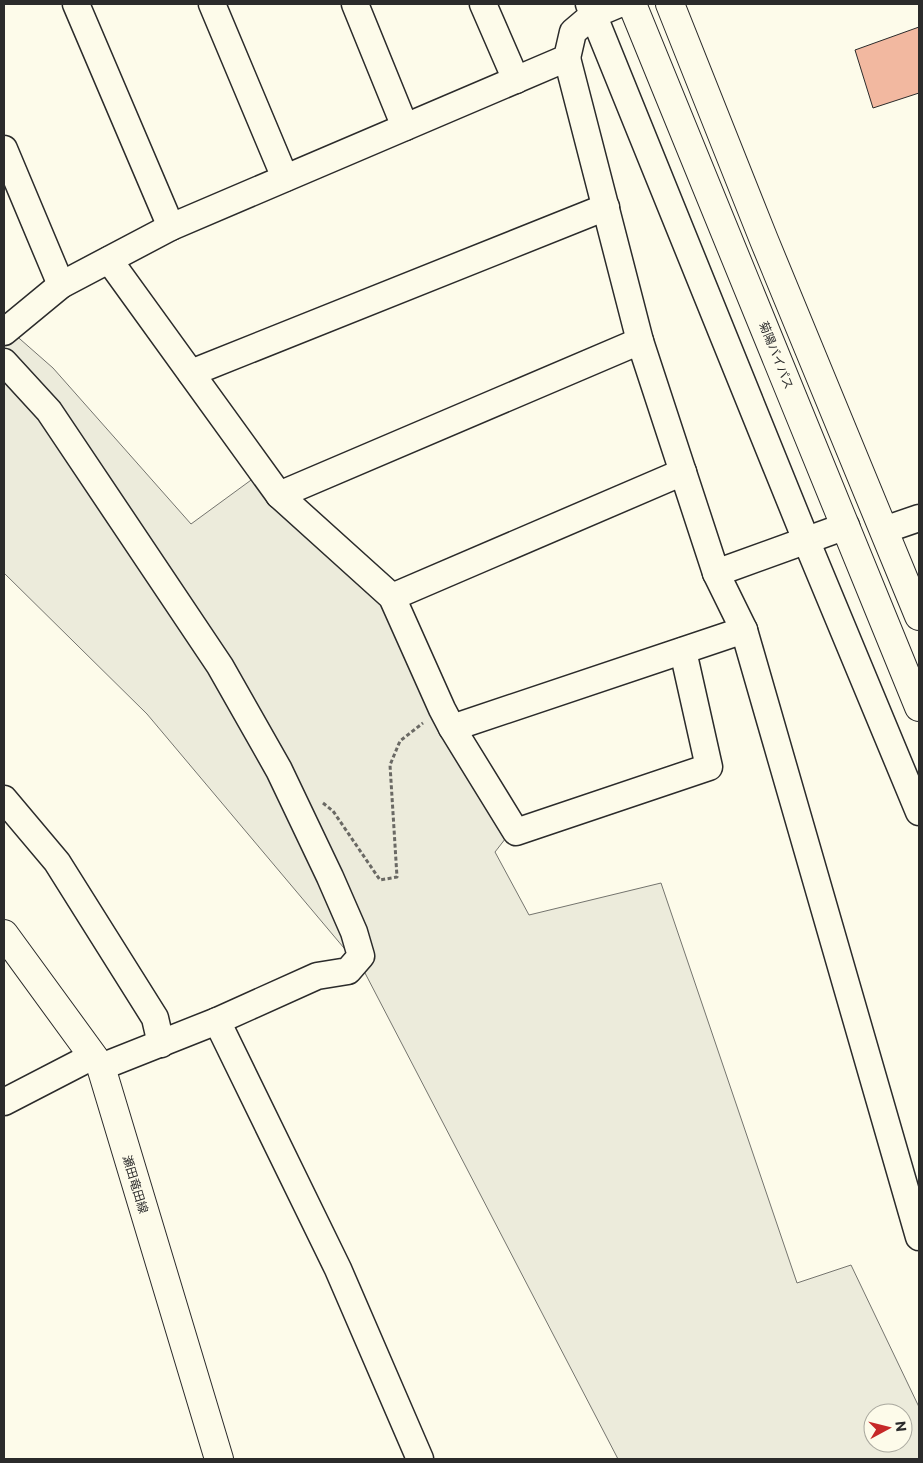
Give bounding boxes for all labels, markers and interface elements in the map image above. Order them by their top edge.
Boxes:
street label: 菊陽バイパス [757,319,797,391]
street label: 瀬田竜田線 [121,1153,151,1215]
north arrow [863,1403,913,1453]
text: N [892,1420,910,1433]

